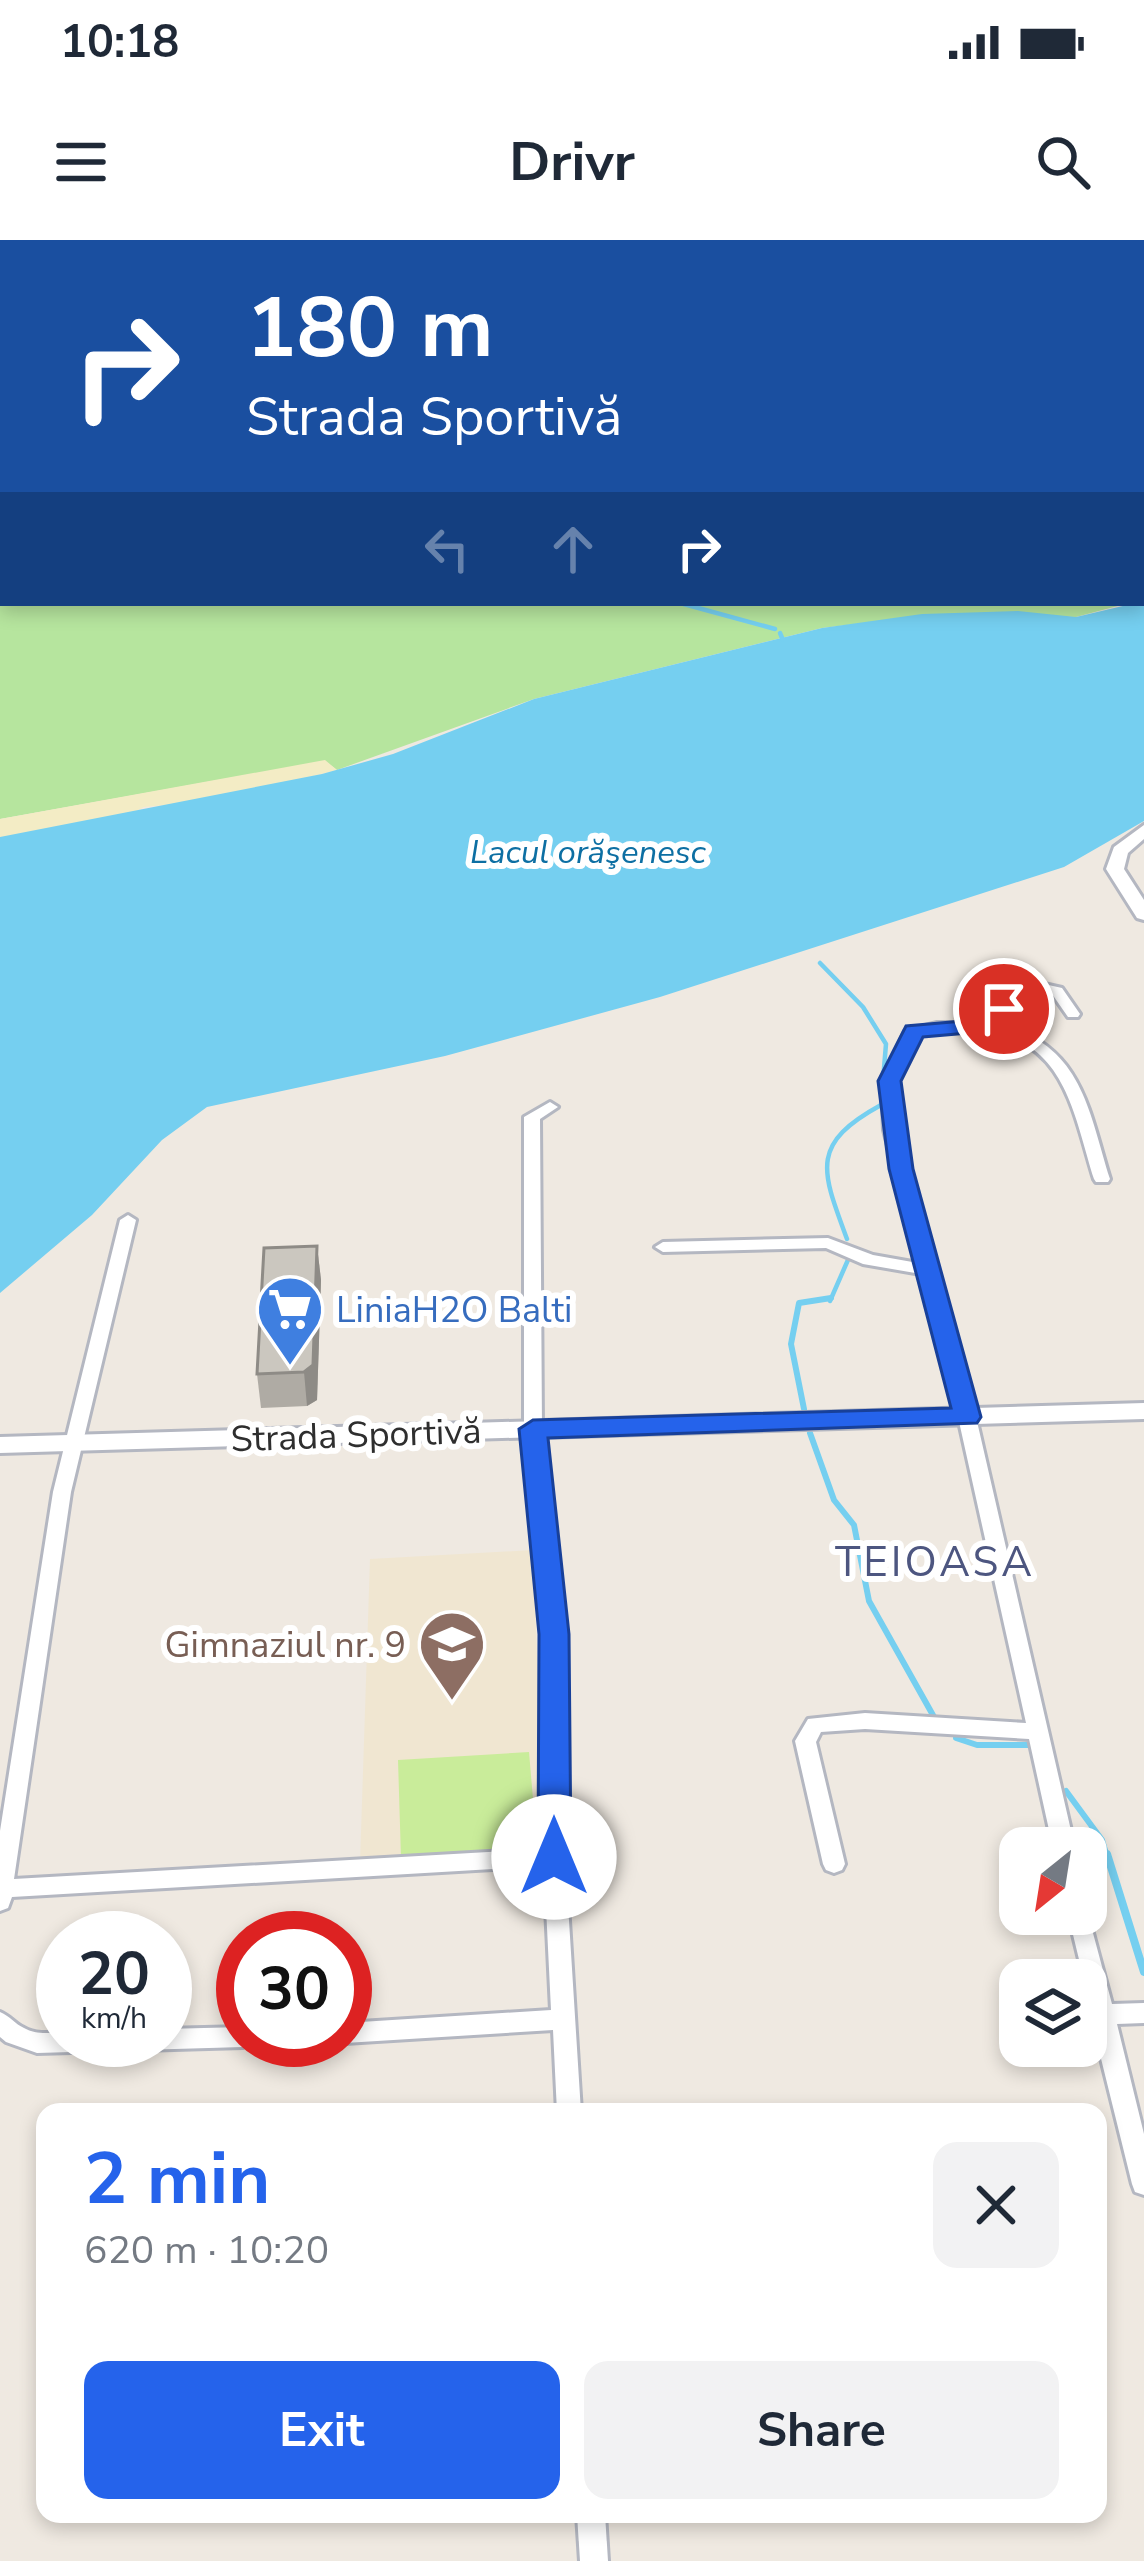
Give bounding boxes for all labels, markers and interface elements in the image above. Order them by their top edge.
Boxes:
text: 10:18 [60,12,179,73]
text: Drivr [509,125,635,199]
icon: menu [48,129,114,195]
icon: search [1030,129,1096,195]
text: 180 m [246,271,494,386]
icon: right [48,288,204,444]
text: Strada Sportivă [246,380,622,454]
icon: left [414,516,480,582]
icon: ahead [540,516,606,582]
icon: right [666,516,732,582]
water label: Lacul orăşenesc [470,830,707,875]
pin [953,958,1055,1060]
icon: arrive [971,976,1037,1042]
supermarket icon: LiniaH2O Balti [255,1274,325,1368]
place label: LiniaH2O Balti [336,1286,572,1335]
street label: Strada Sportivă [230,1407,482,1464]
district label: TEIOASA [835,1534,1035,1591]
school or university icon: Gimnaziul nr. 9 [417,1609,487,1703]
place label: Gimnaziul nr. 9 [164,1621,406,1670]
position arrow [491,1794,617,1920]
north arrow [999,1827,1107,1935]
map controls [999,1827,1107,2067]
speed limit sign: 30 [216,1911,372,2067]
text: 20 [78,1933,150,2015]
button: layers [999,1959,1107,2067]
text: km/h [81,1998,147,2039]
text: 2 min [84,2130,270,2228]
button: close [933,2142,1059,2268]
text: 620 m · 10:20 [84,2224,329,2277]
button: Exit [84,2361,560,2499]
button: Share [584,2361,1059,2499]

